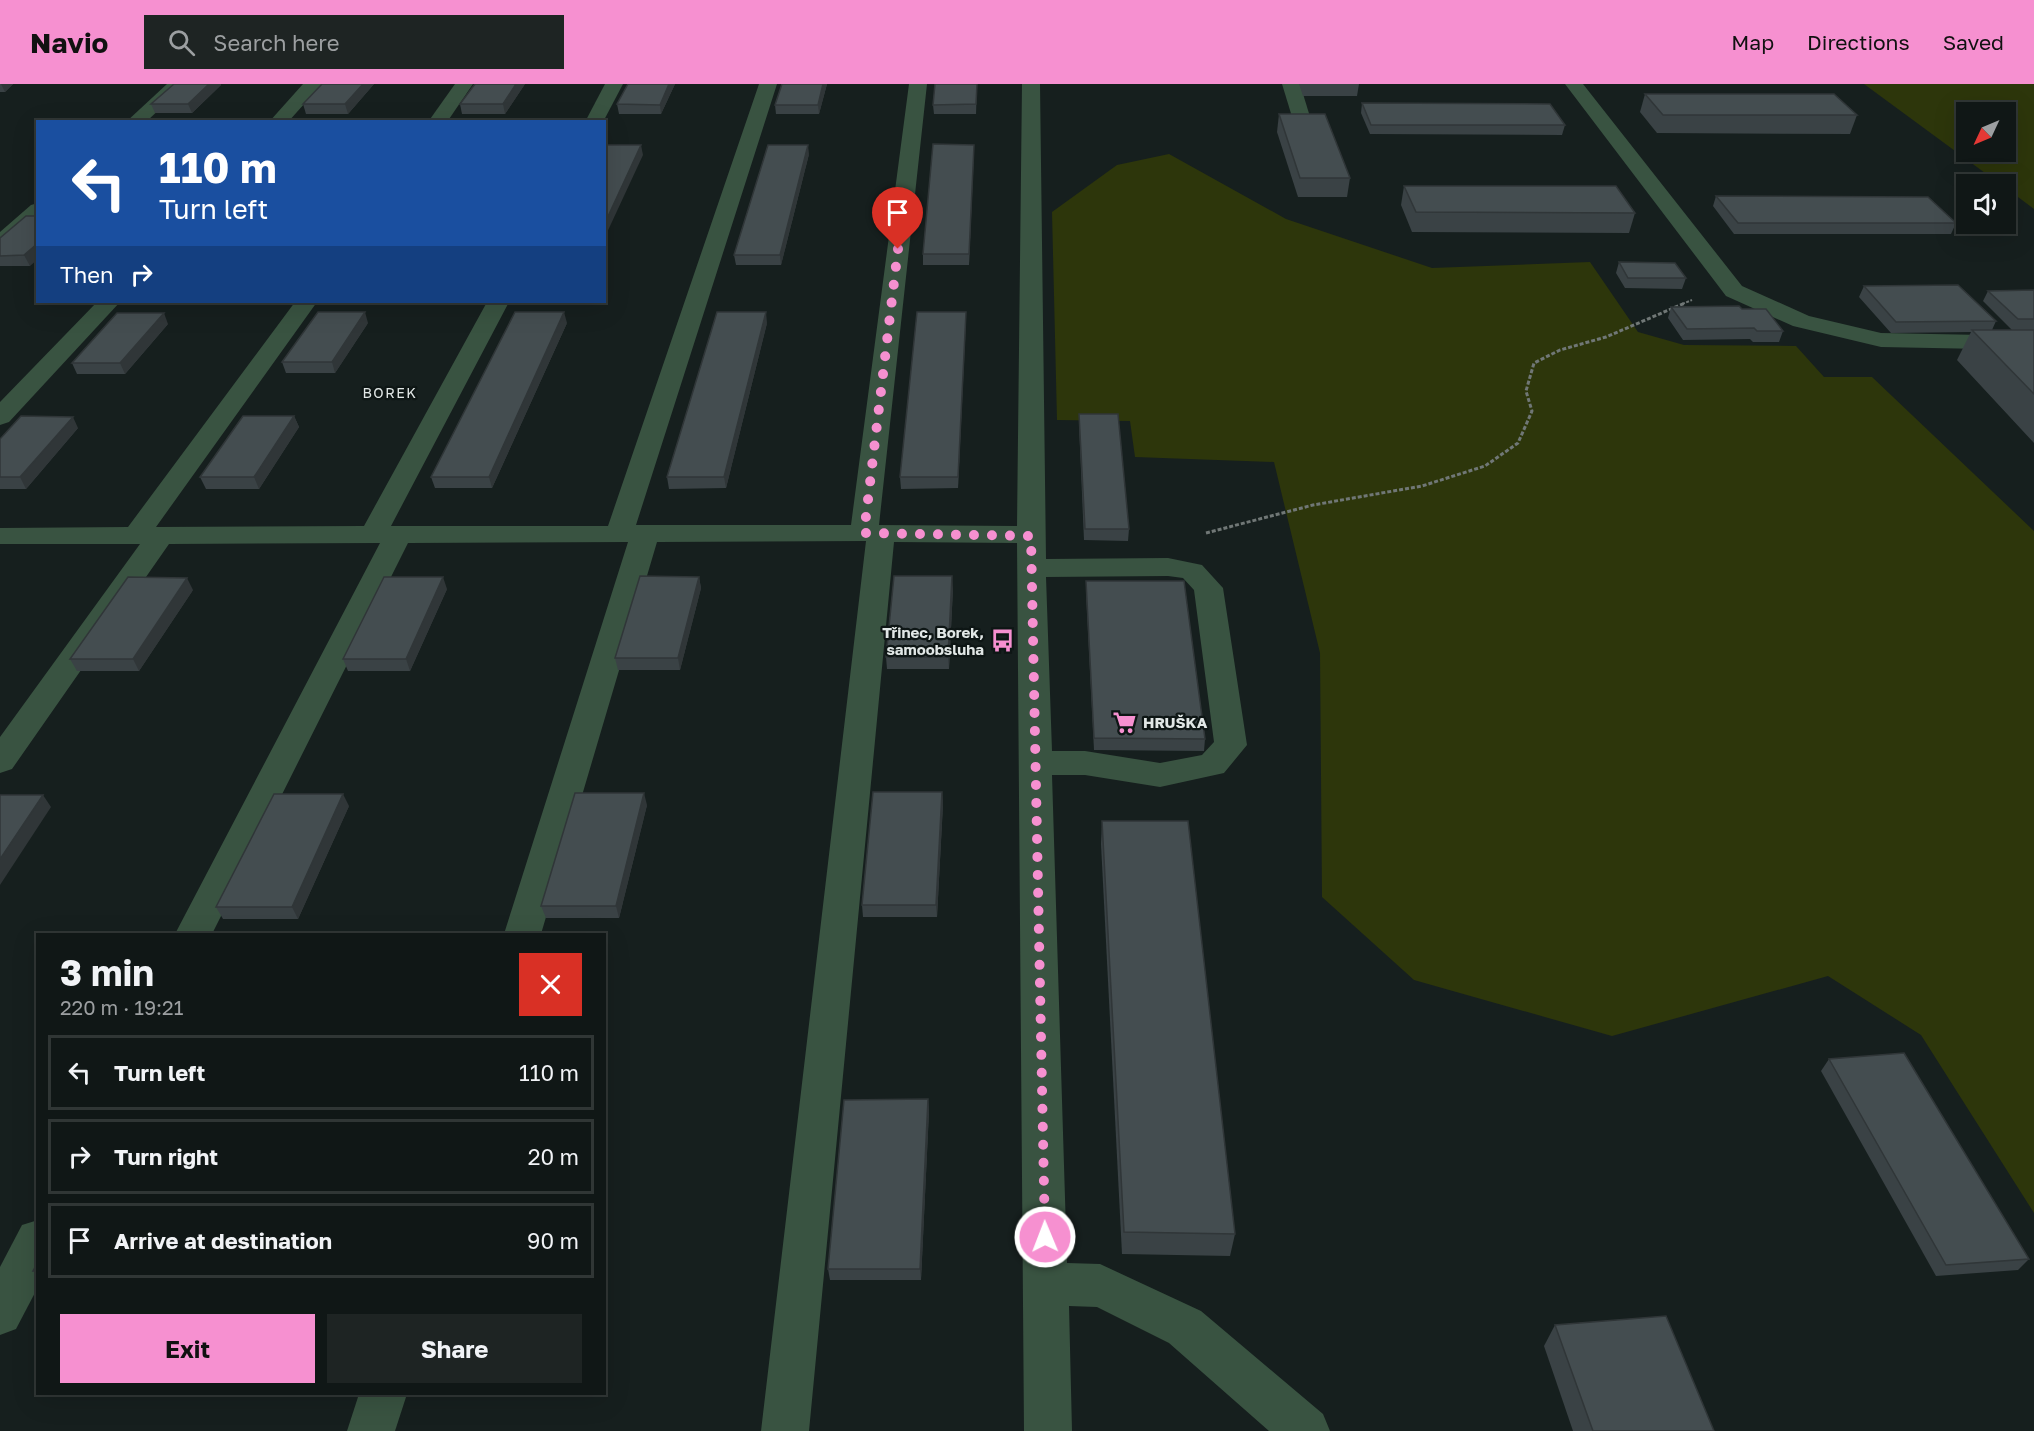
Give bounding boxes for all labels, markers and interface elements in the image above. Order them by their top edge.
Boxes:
search box [144,15,564,69]
text: Navio [30,26,108,59]
icon: search [165,26,198,59]
text: Search here [213,29,339,56]
text: Map [1731,29,1774,55]
text: Directions [1807,29,1910,55]
text: Saved [1943,29,2004,55]
north arrow [1956,102,2016,162]
map controls [1956,102,2016,234]
text: 110 m [159,142,277,192]
icon: left [60,144,138,222]
button: sound [1956,174,2016,234]
pin [872,187,923,249]
text: Turn left [159,193,268,225]
icon: arrive [881,196,914,229]
icon: right [125,258,158,291]
text: Then [60,261,113,288]
district label: BOREK [363,384,417,401]
place label: Třinec, Borek, samoobsluha [882,623,984,658]
bus stop icon: Třinec, Borek, samoobsluha [989,628,1015,654]
supermarket icon: HRUŠKA [1112,709,1138,735]
place label: HRUŠKA [1143,713,1208,731]
text: 3 min [60,951,154,994]
button: close [519,953,582,1016]
text: 220 m · 19:21 [60,995,183,1019]
icon: left [63,1056,96,1089]
text: Turn left [114,1059,205,1086]
text: 110 m [519,1059,579,1086]
icon: right [63,1140,96,1173]
text: Turn right [114,1143,218,1170]
text: 20 m [528,1143,579,1170]
position arrow [1013,1205,1077,1269]
icon: arrive [63,1224,96,1257]
text: Arrive at destination [114,1227,332,1254]
text: 90 m [527,1227,579,1254]
button: Exit [60,1314,315,1383]
button: Share [327,1314,582,1383]

